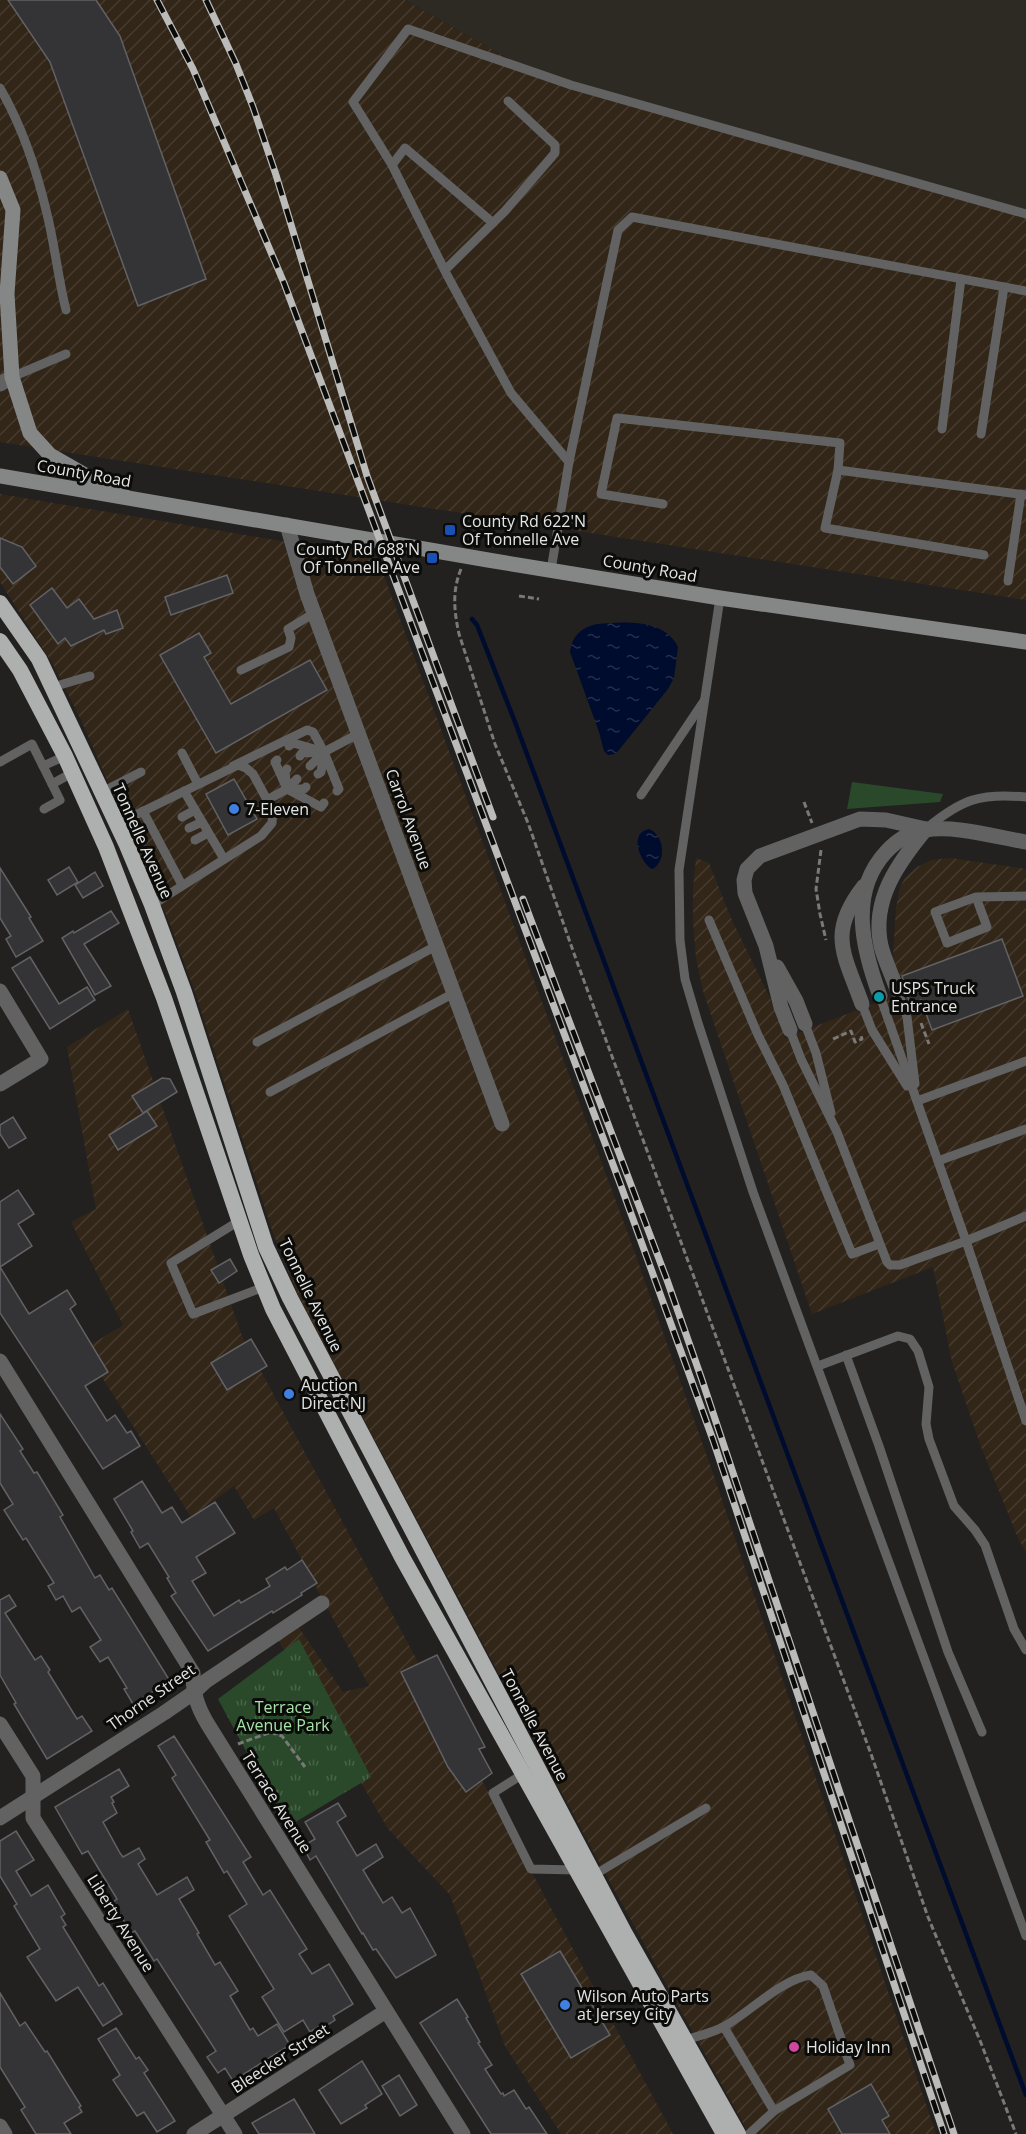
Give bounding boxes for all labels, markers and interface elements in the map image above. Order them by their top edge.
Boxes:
street label: County Road [35,454,133,492]
place label: County Rd 622'N Of Tonnelle Ave [462,510,586,550]
marker: County Rd 622'N Of Tonnelle Ave [443,523,457,537]
place label: County Rd 688'N Of Tonnelle Ave [296,538,420,578]
street label: County Road [601,549,699,587]
marker: County Rd 688'N Of Tonnelle Ave [425,551,439,565]
street label: Carrol Avenue [381,766,437,872]
street label: Tonnelle Avenue [108,780,178,902]
place label: 7-Eleven [246,798,309,820]
marker: 7-Eleven [227,802,241,816]
place label: USPS Truck Entrance [891,977,976,1017]
marker: USPS Truck Entrance [872,990,886,1004]
street label: Tonnelle Avenue [274,1234,348,1356]
place label: Auction Direct NJ [301,1374,366,1414]
marker: Auction Direct NJ [282,1387,296,1401]
street label: Thorne Street [103,1658,200,1735]
street label: Tonnelle Avenue [496,1665,574,1785]
park label: Terrace Avenue Park [236,1696,330,1736]
street label: Terrace Avenue [237,1747,317,1857]
street label: Liberty Avenue [82,1870,160,1976]
place label: Wilson Auto Parts at Jersey City [577,1985,709,2025]
marker: Wilson Auto Parts at Jersey City [558,1998,572,2012]
street label: Bleecker Street [227,2018,334,2098]
place label: Holiday Inn [806,2036,890,2058]
marker: Holiday Inn [787,2040,801,2054]

